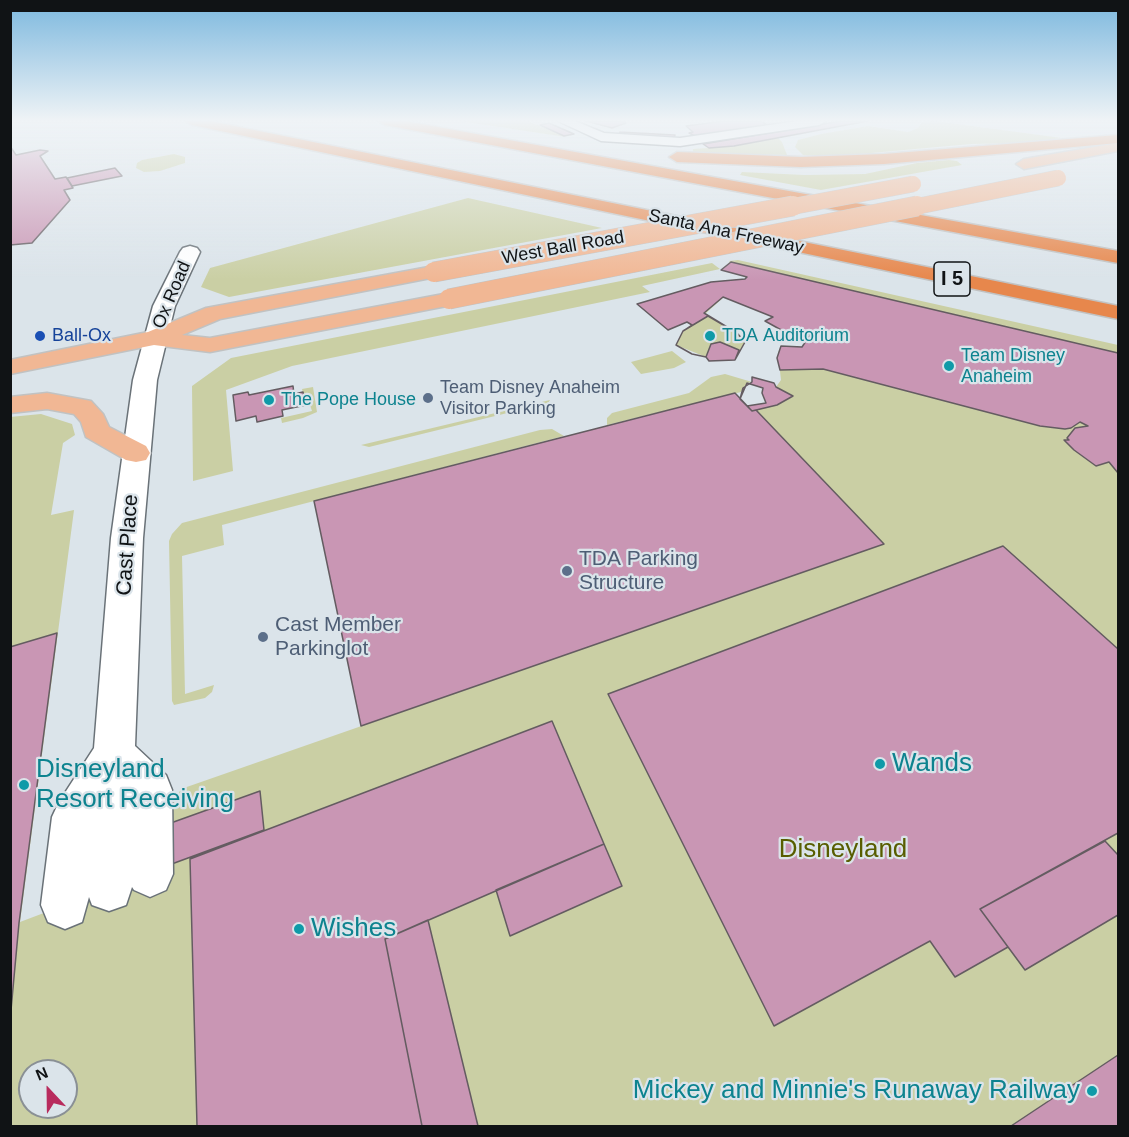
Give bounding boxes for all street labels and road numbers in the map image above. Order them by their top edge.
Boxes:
street label: Santa Ana Freeway [646,205,806,259]
street label: West Ball Road [500,227,626,269]
street label: Ox Road [148,258,196,332]
road number: I 5 [934,262,970,296]
street label: Cast Place [112,493,144,597]

